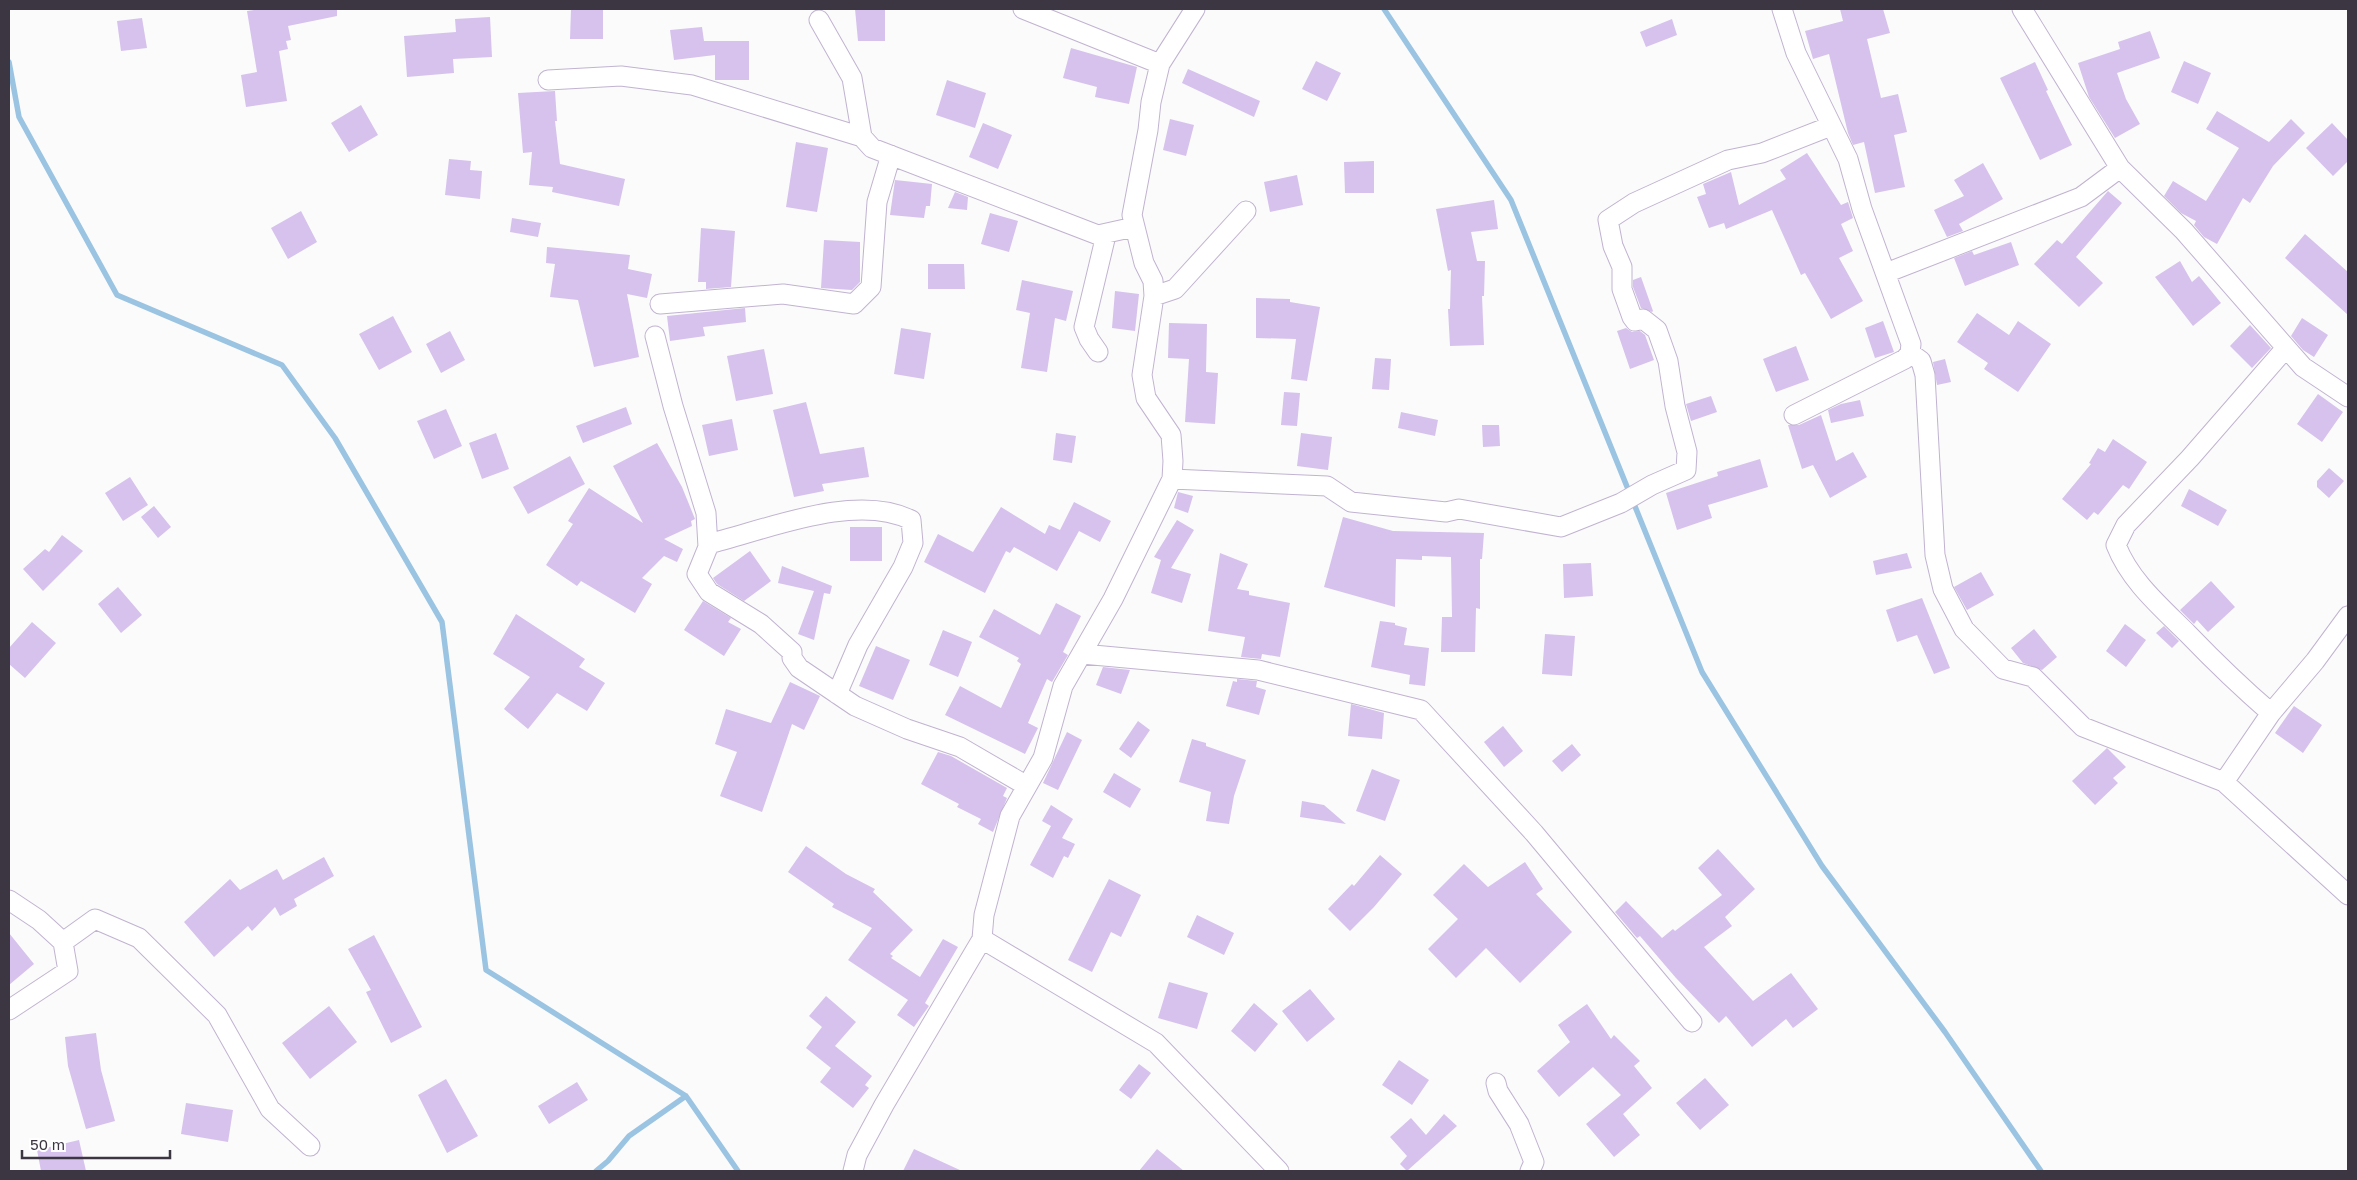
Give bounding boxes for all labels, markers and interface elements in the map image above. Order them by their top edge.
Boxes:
scale bar [22,1128,170,1160]
text: 50 m [30,1135,65,1153]

